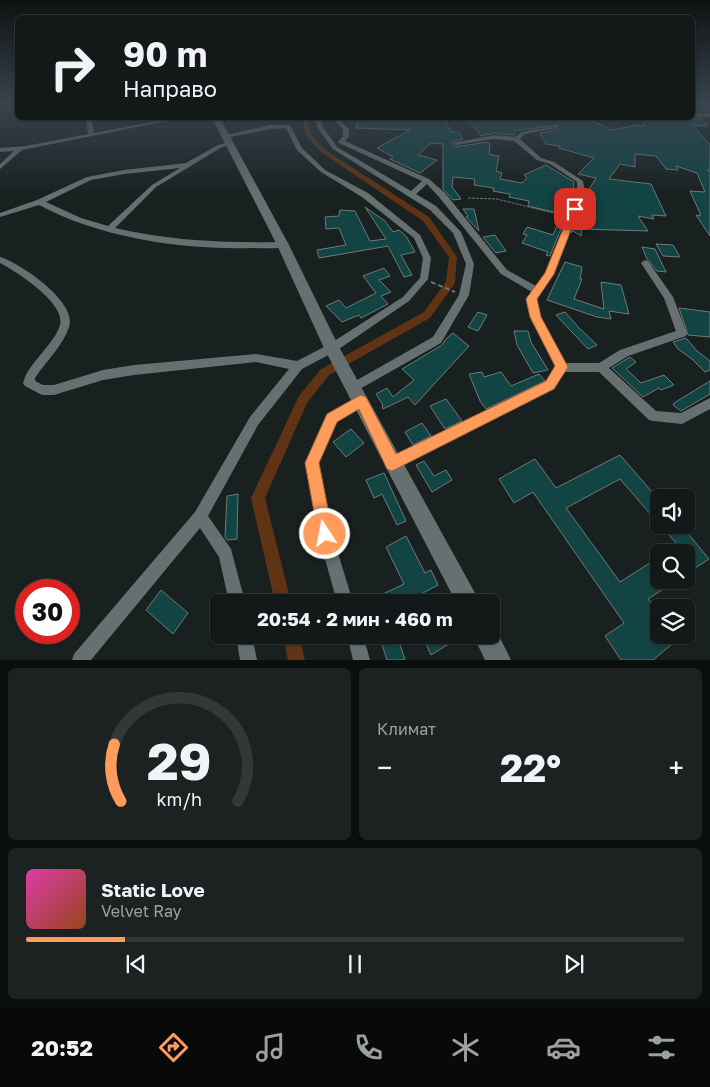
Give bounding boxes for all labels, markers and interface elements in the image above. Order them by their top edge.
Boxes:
text: 90 m [123,33,207,75]
icon: right [40,35,105,100]
text: Направо [123,75,217,102]
pin [554,188,596,230]
icon: arrive [561,195,589,223]
map controls [650,489,695,644]
button: sound [650,489,695,534]
position arrow [298,507,350,559]
button: search [650,544,695,589]
speed limit sign: 30 [15,579,80,644]
button: layers [650,599,695,644]
text: 20:54 · 2 мин · 460 m [257,607,453,630]
text: Климат [377,719,436,739]
text: 29 [147,729,212,791]
text: 22° [500,745,561,790]
text: − [377,751,392,784]
text: + [669,751,684,784]
text: km/h [157,788,202,810]
text: Static Love [101,878,205,901]
text: Velvet Ray [101,901,182,921]
icon: previous [122,950,150,978]
icon: pause [341,950,369,978]
icon: next [560,950,588,978]
icon: directions [156,1030,191,1065]
icon: music [253,1030,288,1065]
icon: phone [351,1030,386,1065]
icon: climate [448,1030,483,1065]
icon: car [546,1030,581,1065]
icon: filters [644,1030,679,1065]
text: 20:52 [31,1034,93,1061]

